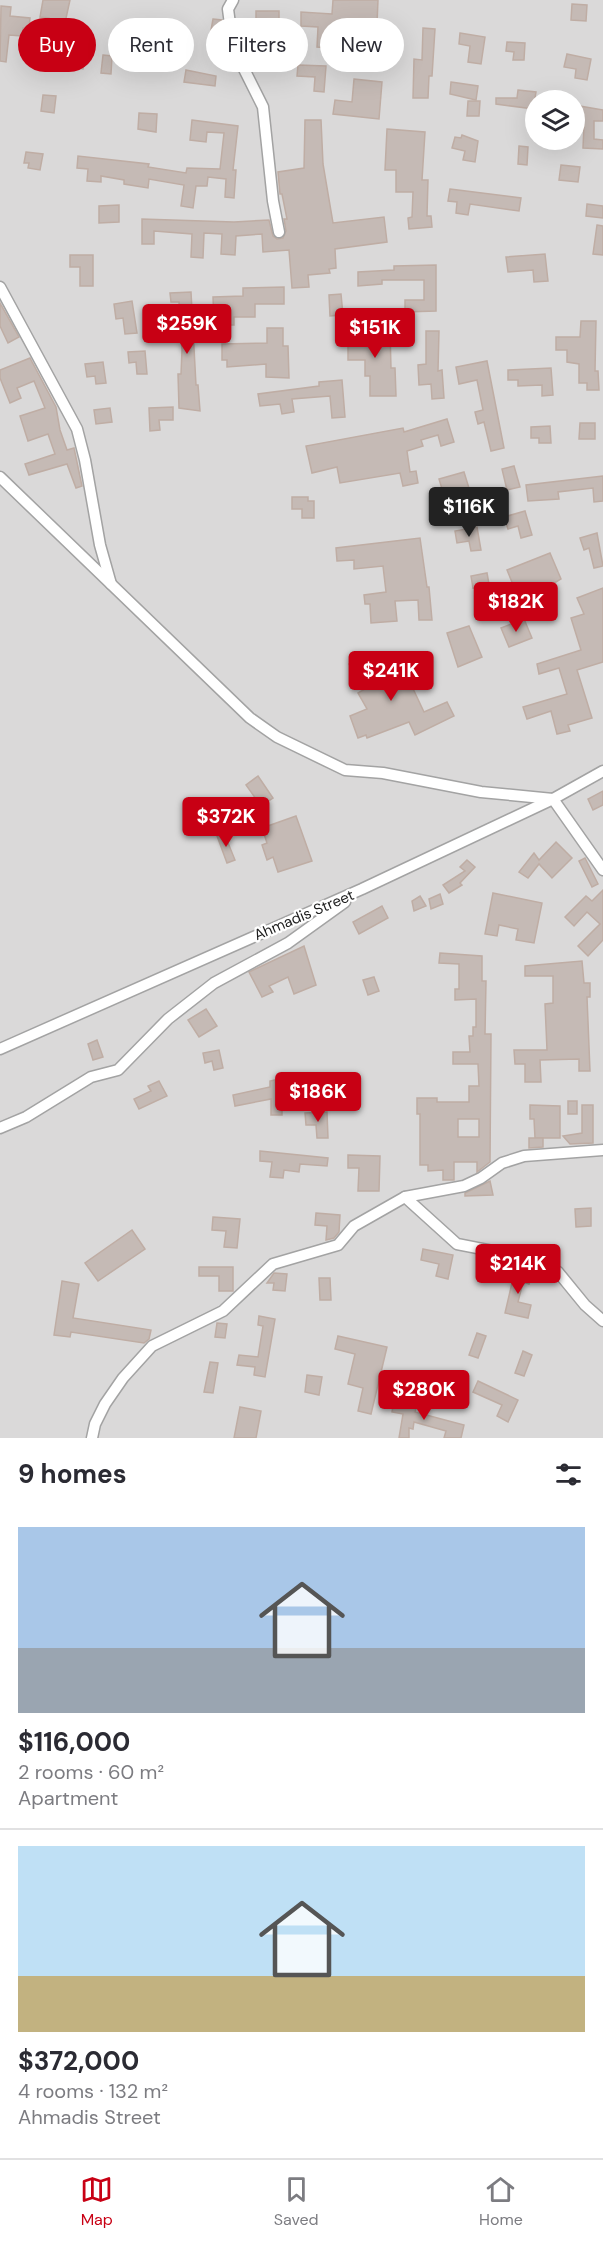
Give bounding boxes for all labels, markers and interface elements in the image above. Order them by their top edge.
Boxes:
chip: Buy [18,18,96,72]
chip: Rent [108,18,194,72]
chip: Filters [206,18,308,72]
chip: New [320,18,404,72]
map controls [525,90,585,150]
button: layers [525,90,585,150]
pin: $259K [145,304,229,355]
pin: $151K [333,308,417,359]
text: $259K [156,310,218,336]
text: $151K [349,314,401,340]
pin: $116K [427,487,511,538]
text: $116K [443,493,495,519]
pin: $182K [474,582,558,633]
text: $182K [488,588,544,614]
pin: $241K [349,651,433,702]
text: $241K [363,657,419,683]
pin: $372K [184,797,268,848]
text: $372K [196,803,256,829]
street label: Ahmadis Street [251,885,357,945]
pin: $186K [276,1072,360,1123]
text: $186K [289,1078,347,1104]
pin: $214K [476,1244,560,1295]
text: $214K [490,1250,546,1276]
pin: $280K [382,1370,466,1421]
text: $280K [392,1376,456,1402]
text: 9 homes [18,1457,127,1491]
icon: filters [552,1458,585,1491]
icon: home [248,1566,356,1674]
text: $116,000 [18,1725,130,1759]
text: 2 rooms · 60 m² [18,1759,164,1785]
text: Apartment [18,1785,118,1811]
icon: home [248,1885,356,1993]
text: $372,000 [18,2044,139,2078]
text: 4 rooms · 132 m² [18,2078,168,2104]
text: Ahmadis Street [18,2104,161,2130]
tab: Map [80,2173,113,2230]
tab: Saved [274,2173,319,2230]
tab: Home [479,2173,523,2230]

